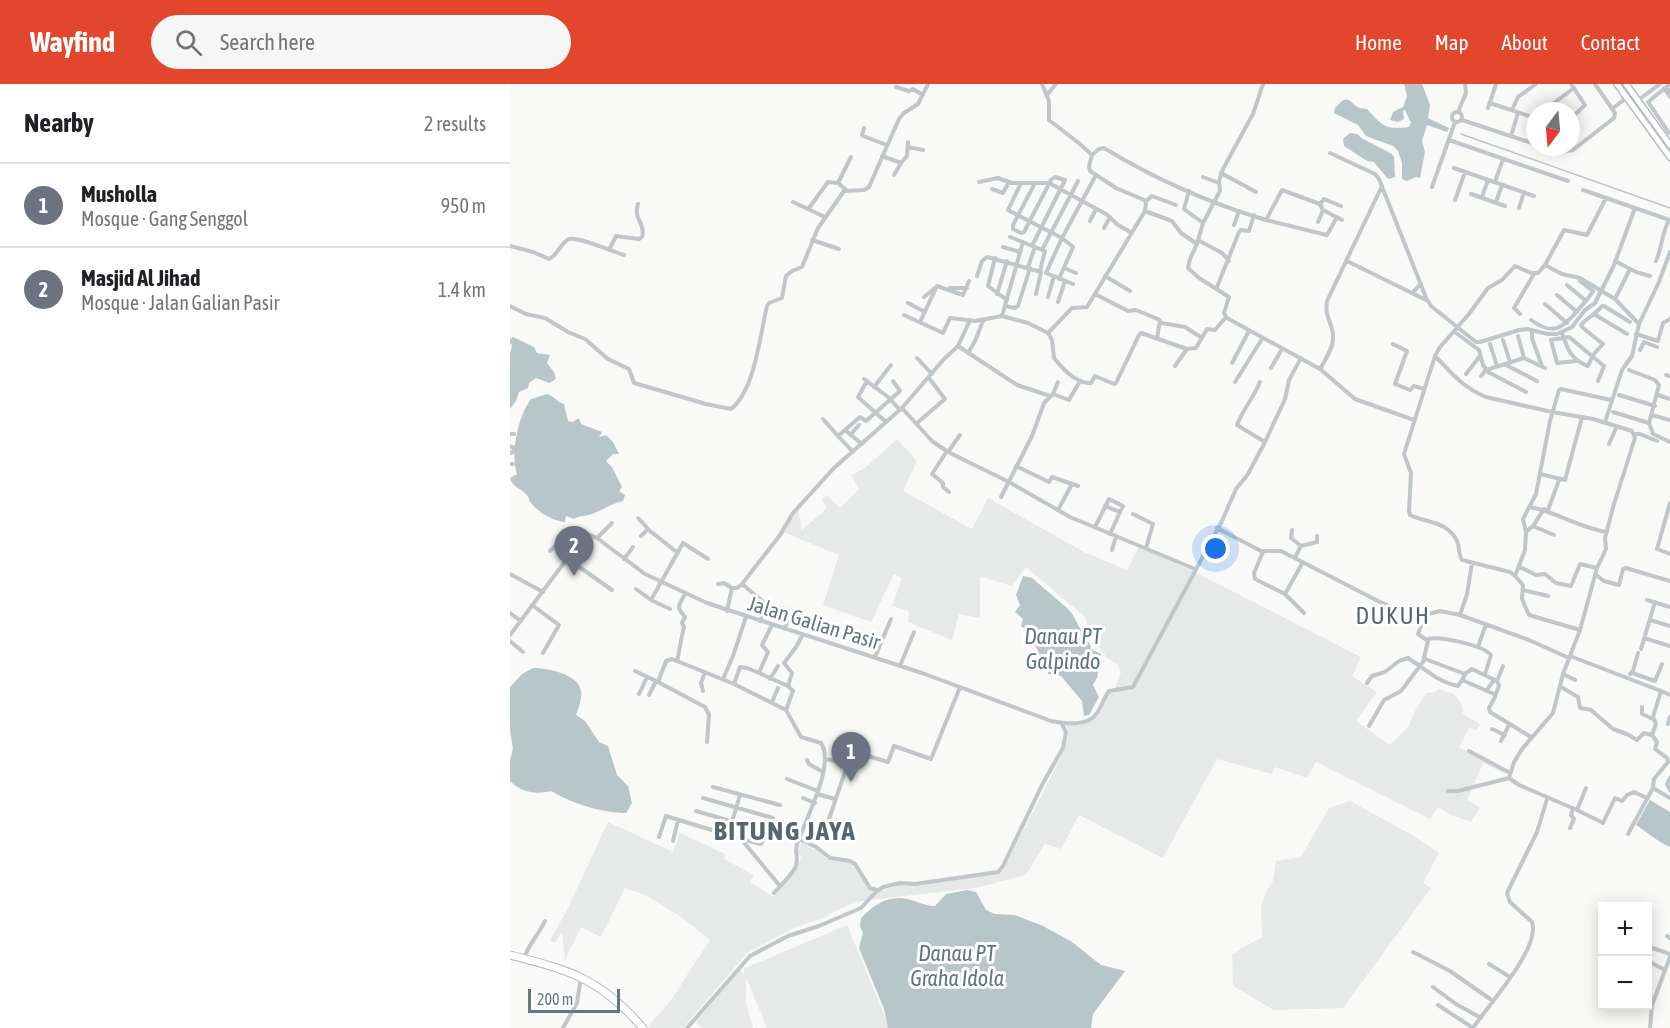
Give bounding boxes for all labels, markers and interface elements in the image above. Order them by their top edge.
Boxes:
search box [151,15,571,69]
text: Wayfind [30,26,115,58]
icon: search [172,26,205,59]
text: Search here [220,29,315,55]
text: Home [1355,30,1402,54]
text: Map [1435,30,1469,54]
text: About [1502,30,1548,54]
text: Contact [1581,30,1640,54]
north arrow [1526,102,1580,156]
text: Nearby [24,108,94,138]
text: 2 results [424,112,486,135]
text: Musholla [81,181,157,207]
text: 1 [39,194,48,217]
text: 950 m [441,194,486,217]
text: Mosque · Gang Senggol [81,207,248,230]
text: Masjid Al Jihad [81,265,200,291]
text: 2 [39,278,48,301]
text: 1.4 km [438,278,486,301]
text: Mosque · Jalan Galian Pasir [81,291,279,314]
pin: 2 [554,526,594,576]
your location [1201,534,1230,563]
street label: Jalan Galian Pasir [745,591,884,654]
district label: DUKUH [1356,602,1430,629]
water label: Danau PT Galpindo [1024,623,1103,674]
pin: 1 [832,732,870,782]
district label: BITUNG JAYA [714,815,856,846]
map controls [1598,902,1652,1010]
button: + [1598,902,1652,956]
water label: Danau PT Graha Idola [910,940,1004,991]
button: − [1598,956,1652,1010]
scale bar [528,986,620,1014]
text: 200 m [537,990,573,1008]

